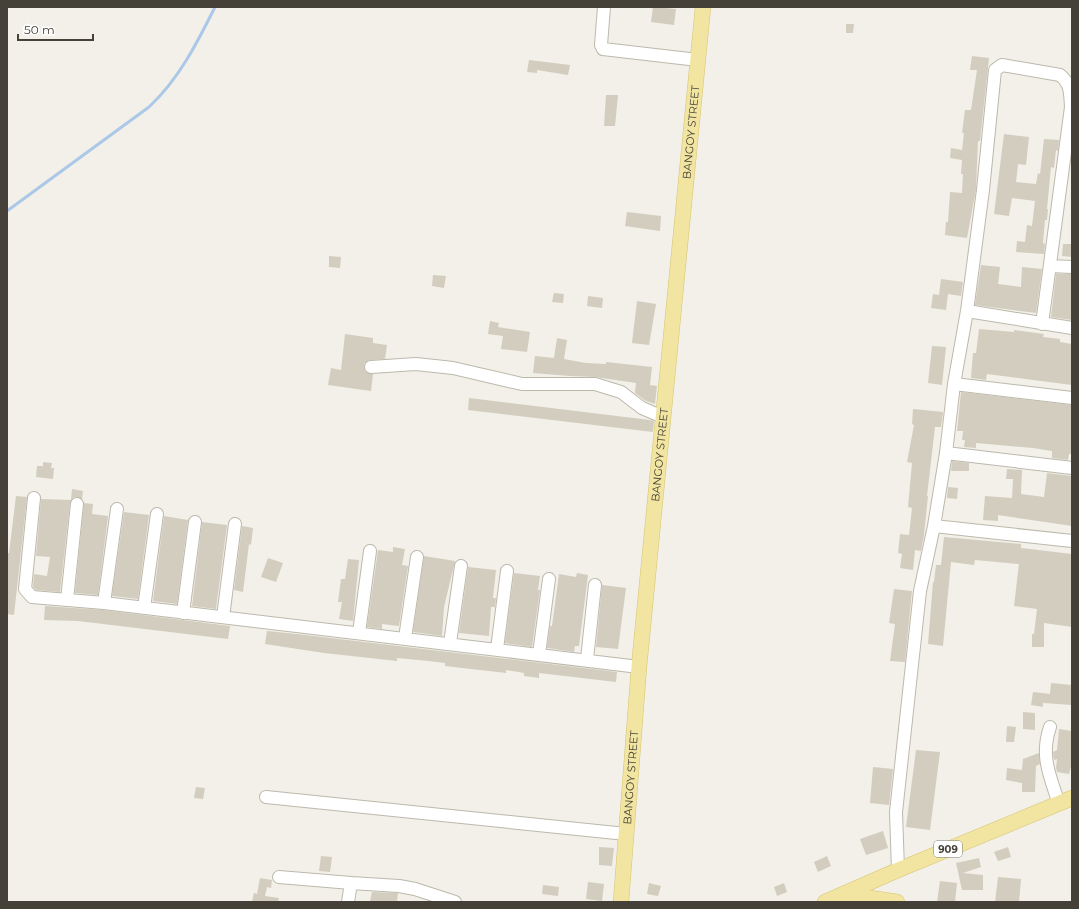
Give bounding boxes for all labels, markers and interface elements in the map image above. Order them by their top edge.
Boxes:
scale bar [18,16,93,42]
text: 50 m [24,22,55,37]
street label: BANGOY STREET [679,84,702,180]
street label: BANGOY STREET [648,406,671,502]
street label: BANGOY STREET [620,729,641,825]
road number: 909 [934,841,962,857]

